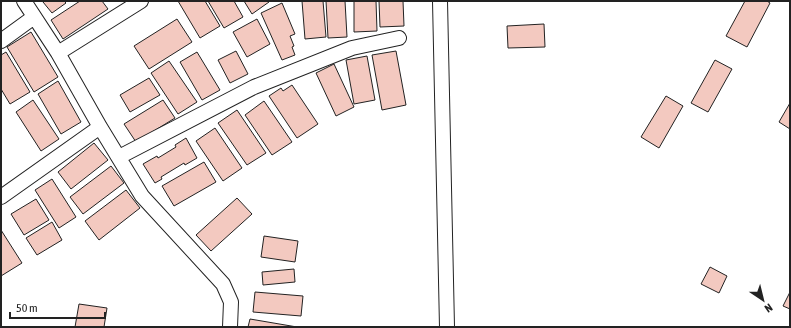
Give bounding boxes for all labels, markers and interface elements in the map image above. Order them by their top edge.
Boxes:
north arrow [743,280,783,320]
scale bar [10,294,105,320]
text: 50 m [16,301,38,315]
text: N [763,301,775,315]

